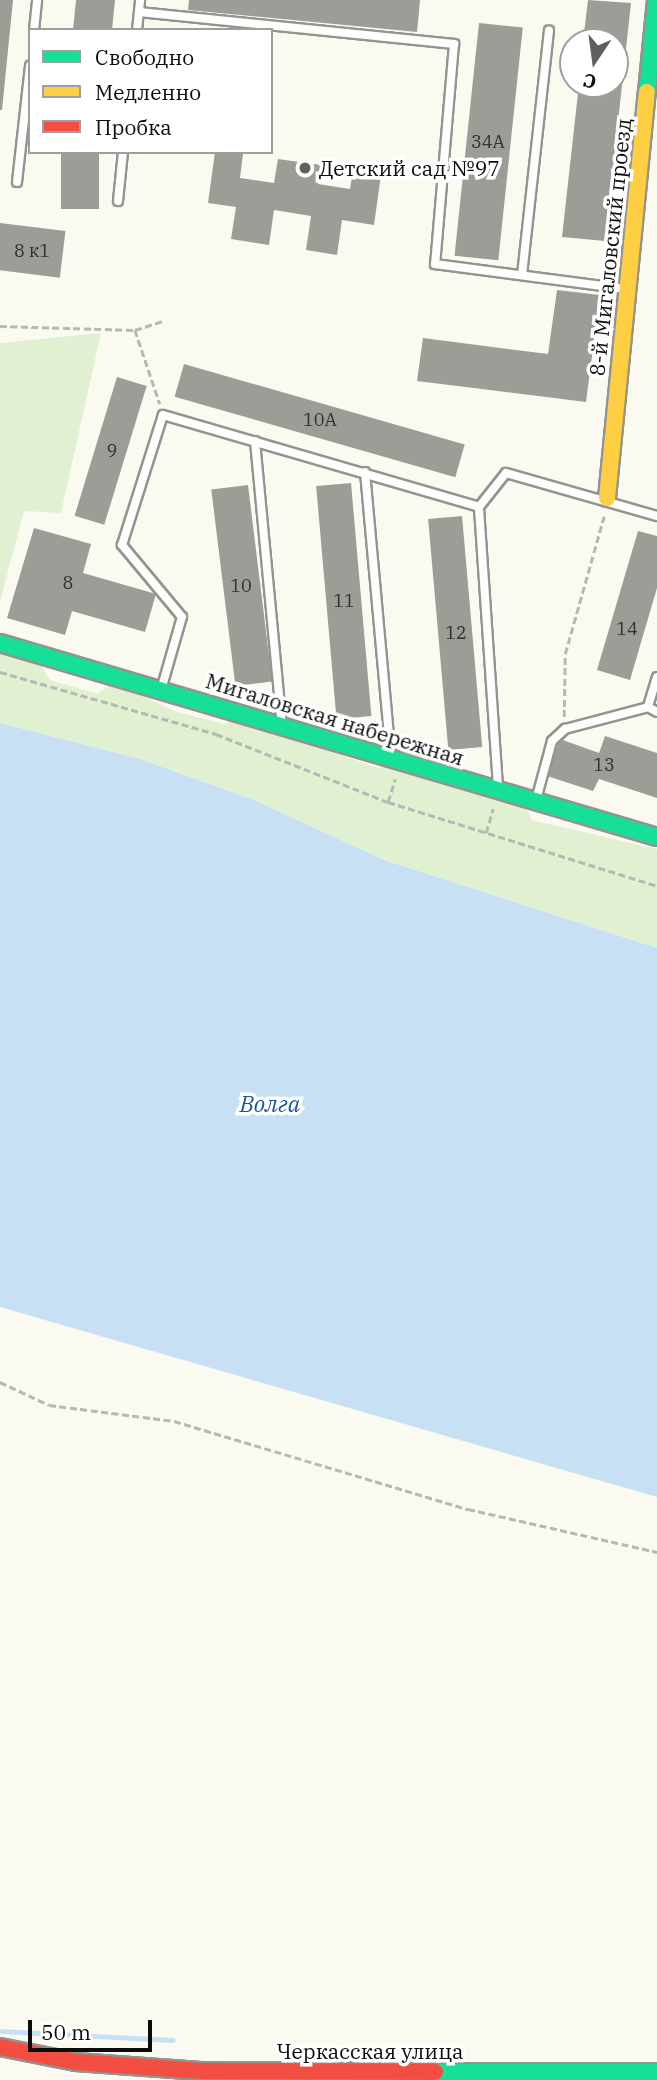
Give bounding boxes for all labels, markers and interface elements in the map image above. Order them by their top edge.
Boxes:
legend [28,28,273,154]
north arrow [559,28,629,98]
text: Свободно [95,43,194,71]
text: С [581,68,599,95]
text: Медленно [95,78,201,106]
text: Пробка [95,113,172,141]
street label: 8-й Мигаловский проезд [584,117,636,377]
house number: 34А [471,131,505,153]
place label: Детский сад №97 [319,155,500,181]
marker: Детский сад №97 [297,160,313,176]
house number: 8 к1 [14,240,50,262]
house number: 10А [303,409,337,431]
house number: 9 [107,440,117,462]
house number: 8 [63,572,73,594]
house number: 10 [230,575,252,597]
house number: 11 [333,590,355,612]
house number: 14 [616,618,638,640]
house number: 12 [445,622,467,644]
street label: Мигаловская набережная [203,668,467,770]
house number: 13 [593,754,615,776]
water label: Волга [240,1089,300,1117]
scale bar [32,2007,156,2050]
text: 50 m [41,2018,91,2046]
street label: Черкасская улица [276,2038,464,2064]

